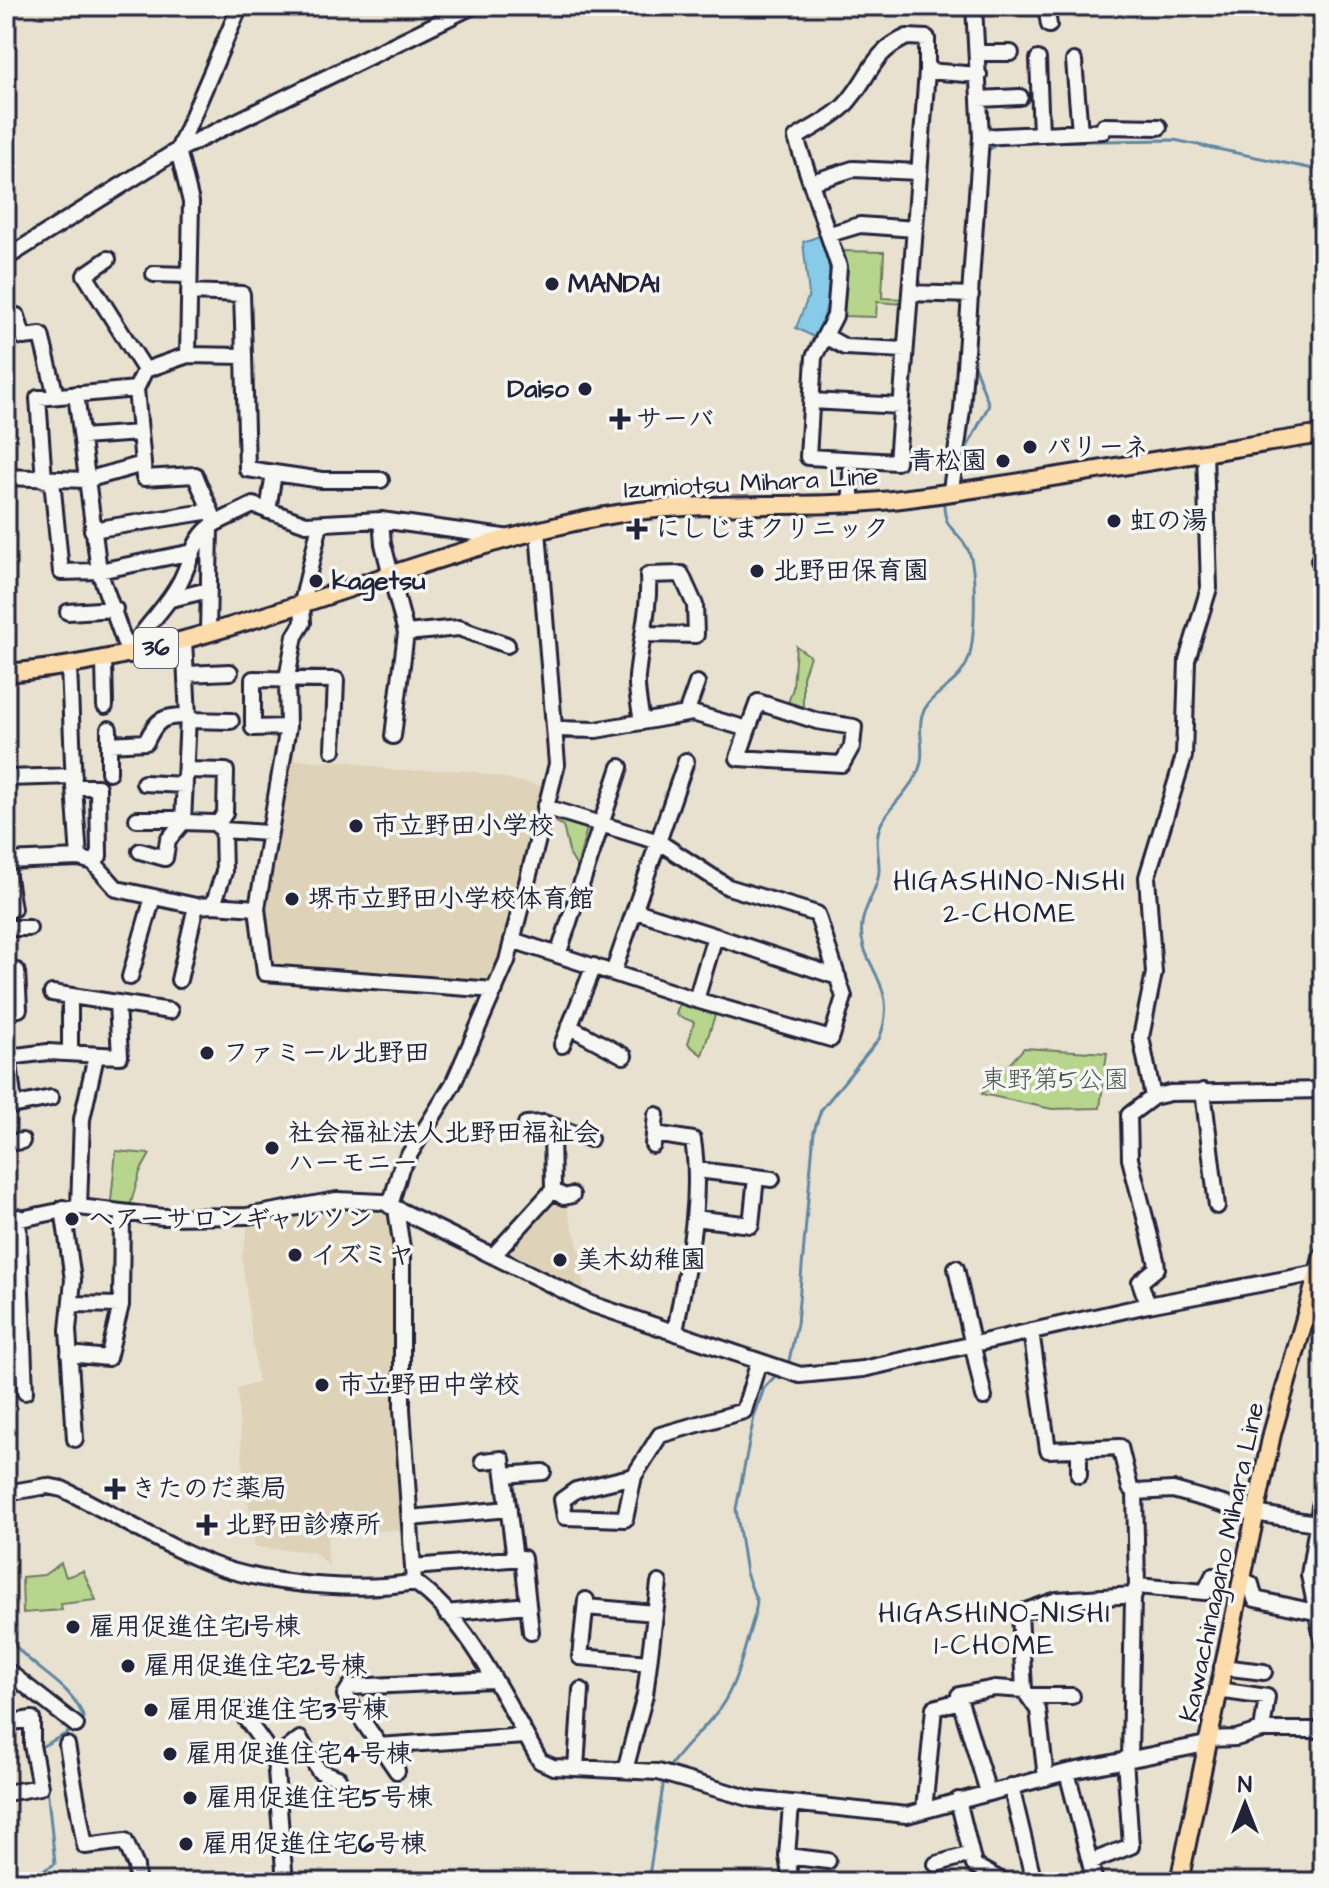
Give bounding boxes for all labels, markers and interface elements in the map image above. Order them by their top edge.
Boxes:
place label: MANDAI [568,266,660,302]
marker: MANDAI [543,275,561,293]
place label: Daiso [507,371,569,407]
marker: Daiso [576,380,594,398]
place label: サーバ [636,401,714,437]
marker: サーバ [611,410,629,428]
place label: パリーネ [1046,429,1149,465]
marker: パリーネ [1021,438,1039,456]
place label: 青松園 [909,443,987,479]
marker: 青松園 [994,452,1012,470]
street label: Izumiotsu Mihara Line [623,458,879,508]
place label: 虹の湯 [1130,503,1208,539]
place label: にしじまクリニック [655,511,889,547]
marker: 虹の湯 [1105,512,1123,530]
marker: にしじまクリニック [626,518,648,540]
place label: 北野田保育園 [773,553,929,589]
marker: 北野田保育園 [748,562,766,580]
place label: kagetsu [332,563,425,602]
marker: kagetsu [307,572,325,590]
road number: 36 [134,628,178,668]
place label: 市立野田小学校 [372,808,554,844]
marker: 市立野田小学校 [347,817,365,835]
district label: HIGASHINO-NISHI 2-CHOME [893,862,1127,933]
place label: 堺市立野田小学校体育館 [308,881,594,917]
marker: 堺市立野田小学校体育館 [283,890,301,908]
place label: ファミール北野田 [223,1035,430,1071]
marker: ファミール北野田 [198,1044,216,1062]
park label: 東野第5公園 [981,1062,1129,1098]
place label: 社会福祉法人北野田福祉会 ハーモニー [288,1115,600,1181]
marker: 社会福祉法人北野田福祉会 ハーモニー [263,1139,281,1157]
place label: ヘアーサロンギャルソン [88,1201,372,1237]
marker: ヘアーサロンギャルソン [63,1210,81,1228]
place label: イズミヤ [311,1237,414,1273]
place label: 美木幼稚園 [576,1242,706,1278]
marker: イズミヤ [286,1246,304,1264]
marker: 美木幼稚園 [551,1251,569,1269]
place label: 市立野田中学校 [338,1367,520,1403]
marker: 市立野田中学校 [313,1376,331,1394]
street label: Kawachinagano Mihara Line [1171,1399,1275,1726]
place label: きたのだ薬局 [131,1471,287,1507]
marker: きたのだ薬局 [106,1480,124,1498]
place label: 北野田診療所 [225,1507,381,1543]
marker: 北野田診療所 [196,1514,218,1536]
district label: HIGASHINO-NISHI 1-CHOME [878,1594,1112,1665]
place label: 雇用促進住宅1号棟 [89,1609,300,1645]
marker: 雇用促進住宅1号棟 [64,1618,82,1636]
place label: 雇用促進住宅2号棟 [144,1648,367,1684]
marker: 雇用促進住宅2号棟 [119,1657,137,1675]
place label: 雇用促進住宅3号棟 [167,1692,388,1728]
marker: 雇用促進住宅3号棟 [142,1701,160,1719]
place label: 雇用促進住宅4号棟 [186,1736,412,1772]
marker: 雇用促進住宅4号棟 [161,1745,179,1763]
north arrow [1205,1764,1285,1844]
text: N [1238,1770,1252,1801]
place label: 雇用促進住宅5号棟 [206,1780,432,1816]
marker: 雇用促進住宅5号棟 [181,1789,199,1807]
place label: 雇用促進住宅6号棟 [202,1826,426,1862]
marker: 雇用促進住宅6号棟 [177,1835,195,1853]

